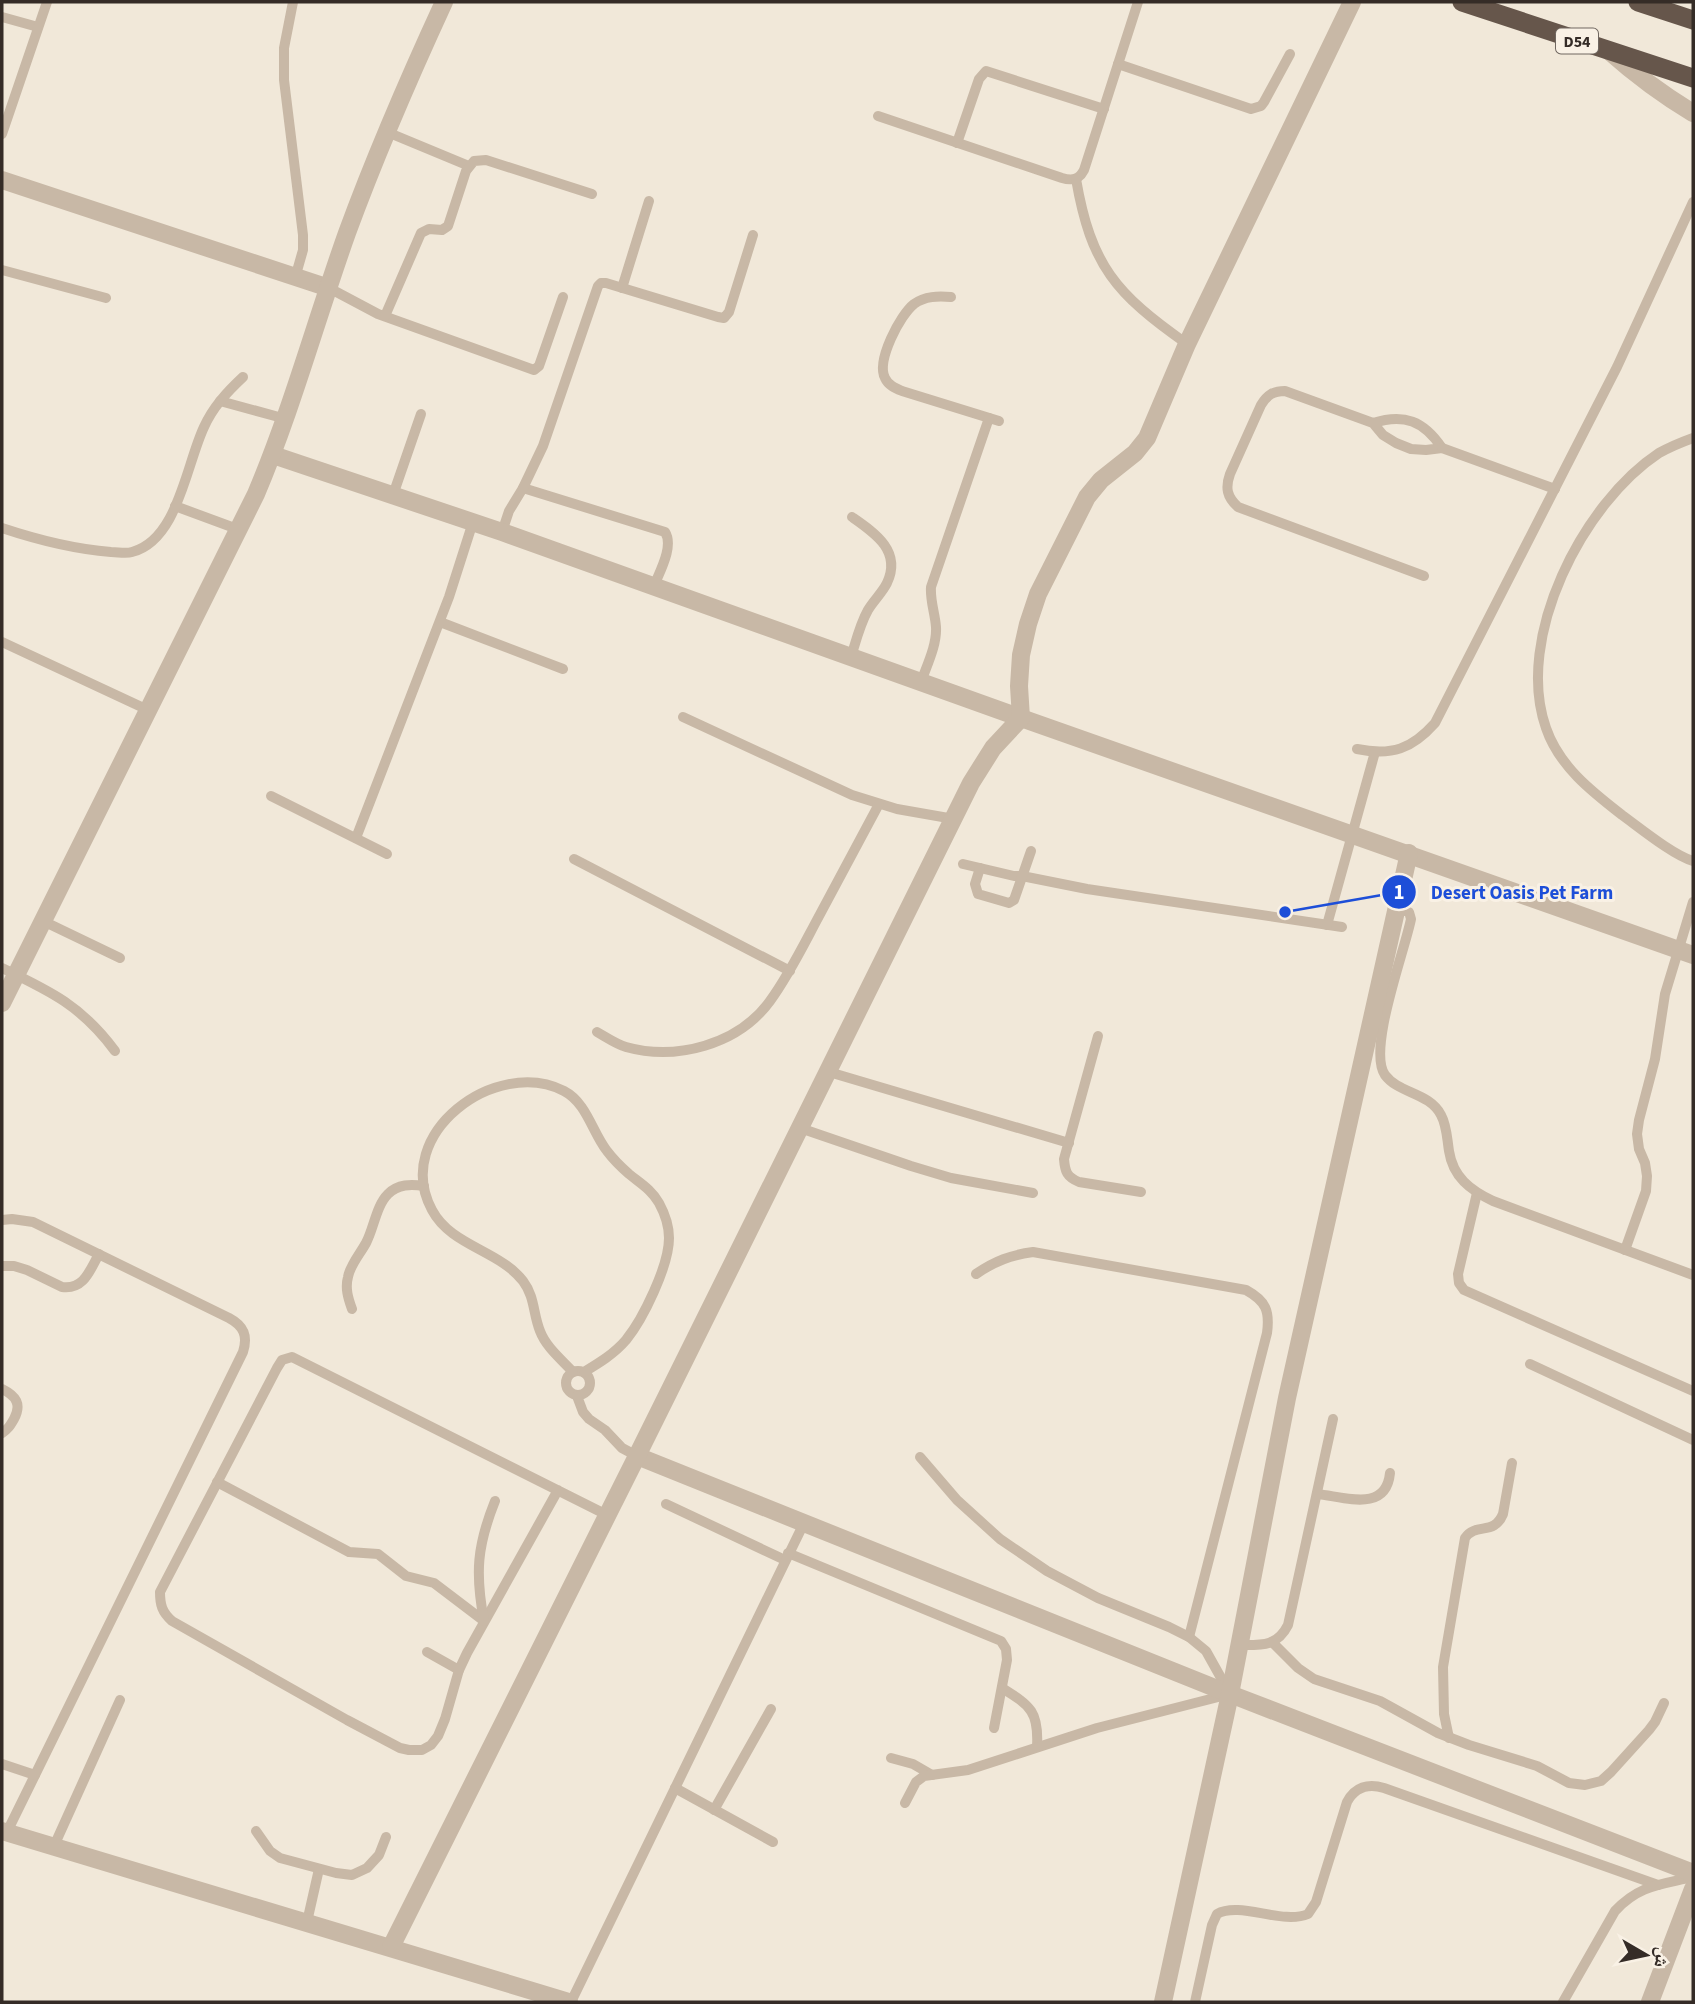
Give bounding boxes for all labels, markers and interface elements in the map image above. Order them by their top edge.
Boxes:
road number: D54 [1556,28,1598,54]
callout: Desert Oasis Pet Farm [1382,872,1627,912]
text: 1 [1393,877,1405,907]
text: Desert Oasis Pet Farm [1431,880,1613,907]
north arrow [1611,1920,1681,1990]
text: ش [1646,1945,1676,1969]

